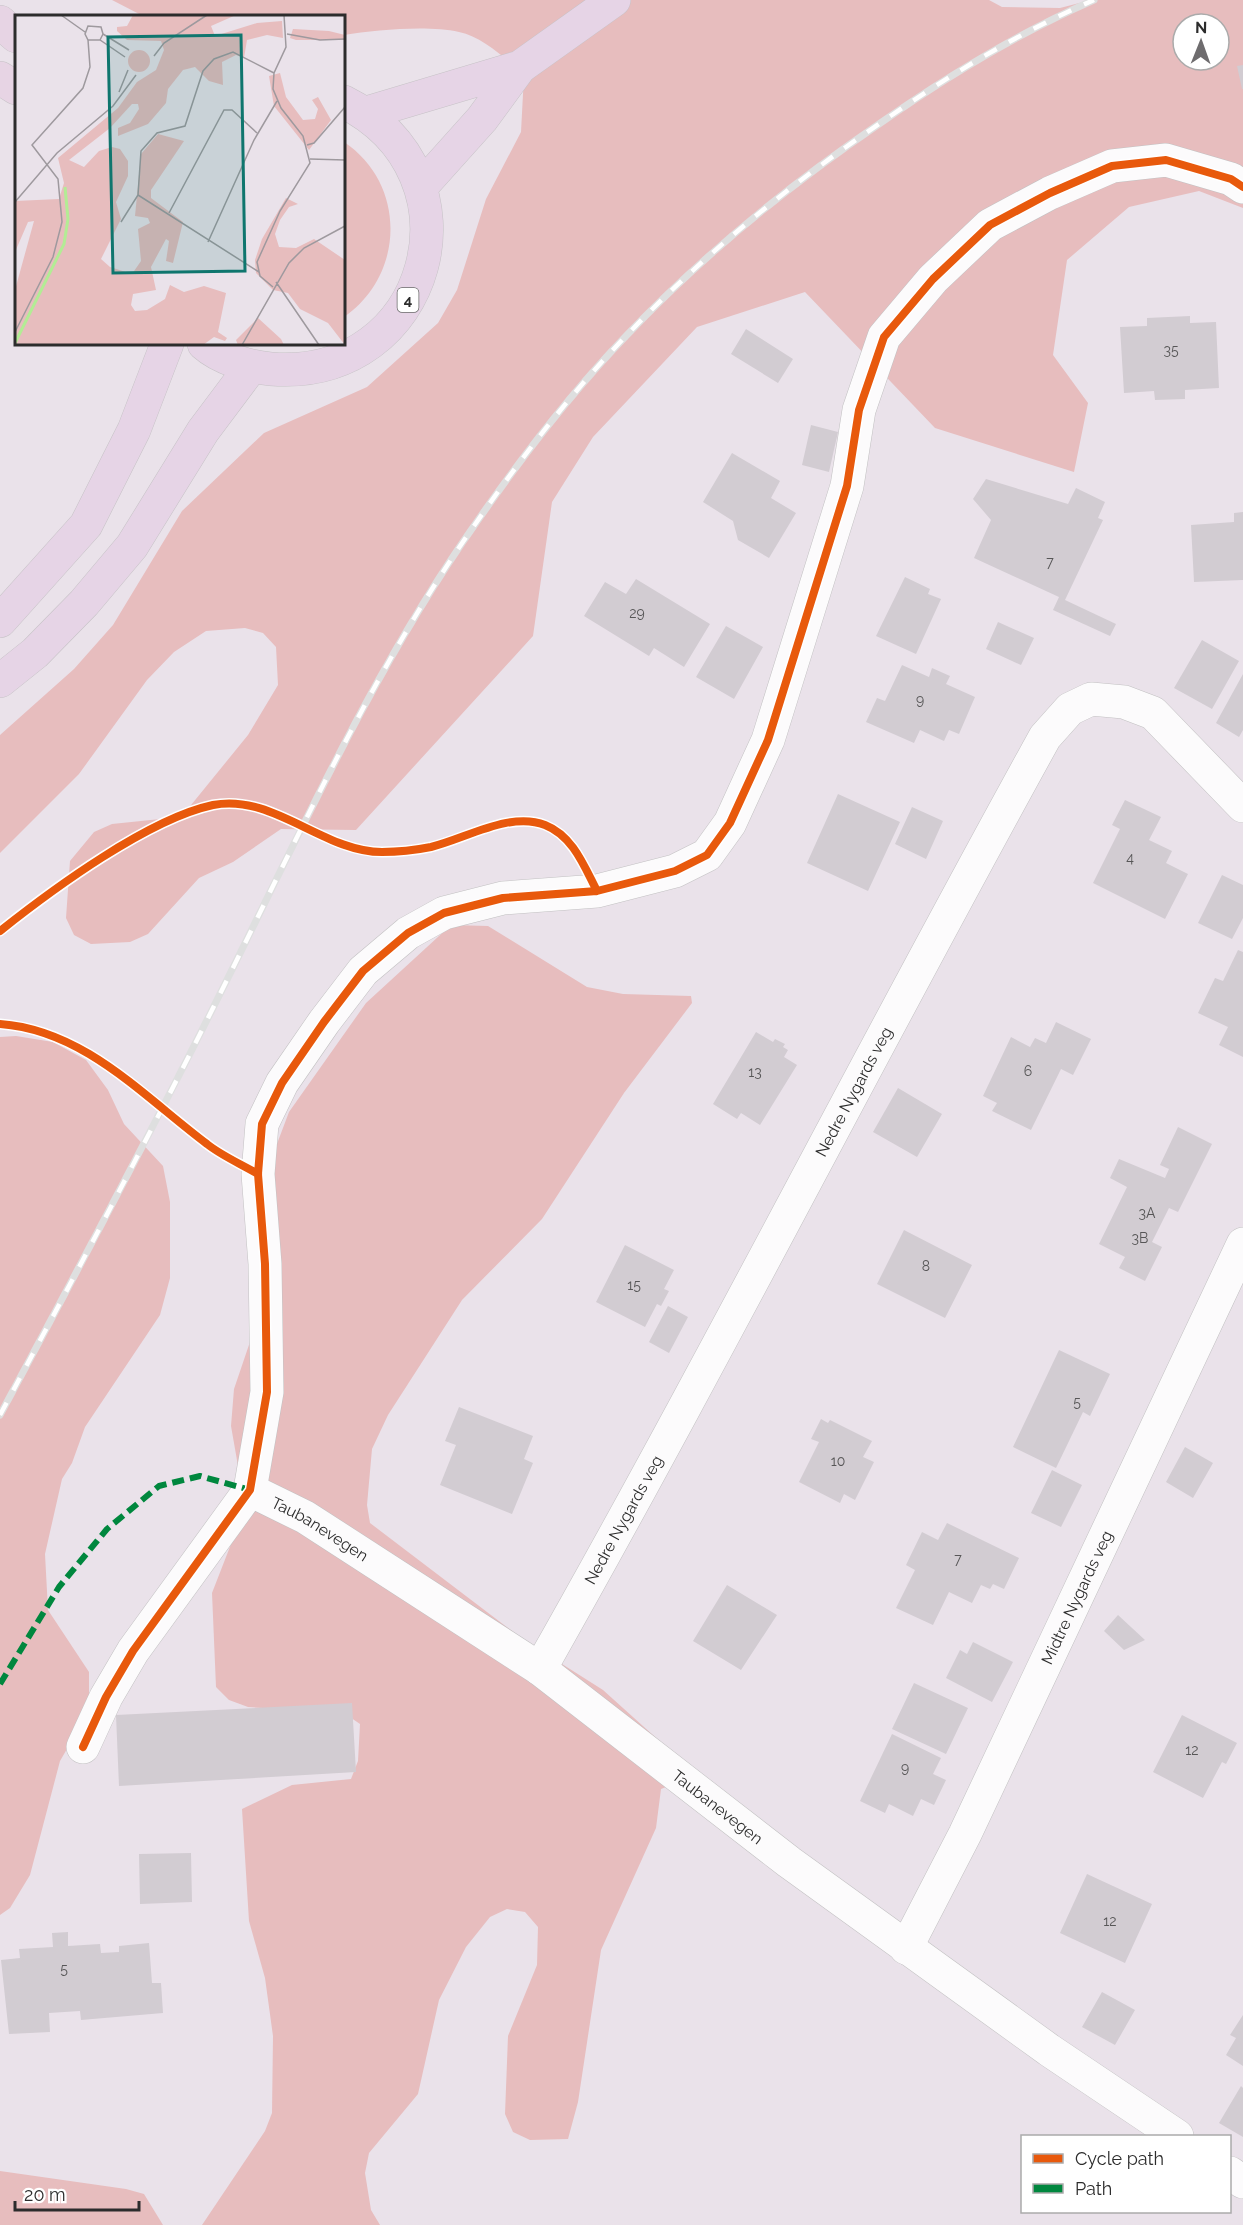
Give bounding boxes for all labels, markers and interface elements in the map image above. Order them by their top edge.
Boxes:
north arrow [1171,12,1231,72]
inset map [15,15,345,345]
text: N [1195,18,1208,37]
road number: 4 [398,288,418,312]
house number: 35 [1163,342,1179,358]
house number: 7 [1046,554,1054,570]
house number: 29 [629,605,645,621]
house number: 9 [916,692,924,708]
house number: 4 [1126,850,1134,866]
street label: Nedre Nygards veg [811,1024,896,1160]
house number: 6 [1024,1063,1032,1079]
house number: 13 [748,1064,762,1080]
house number: 3A [1139,1205,1156,1221]
house number: 3B [1132,1230,1148,1246]
house number: 8 [922,1258,930,1274]
house number: 15 [627,1277,641,1293]
house number: 5 [1073,1394,1081,1410]
street label: Nedre Nygards veg [580,1452,666,1587]
house number: 10 [831,1453,845,1469]
street label: Taubanevegen [268,1493,372,1565]
street label: Midtre Nygards veg [1037,1528,1116,1667]
house number: 7 [954,1551,962,1567]
house number: 12 [1185,1742,1199,1758]
house number: 9 [901,1760,909,1776]
street label: Taubanevegen [669,1766,767,1848]
house number: 12 [1103,1913,1117,1929]
house number: 5 [60,1961,68,1977]
legend [1021,2135,1231,2213]
text: Cycle path [1075,2148,1164,2169]
scale bar [15,2174,140,2212]
text: Path [1075,2178,1112,2199]
text: 20 m [24,2184,66,2205]

